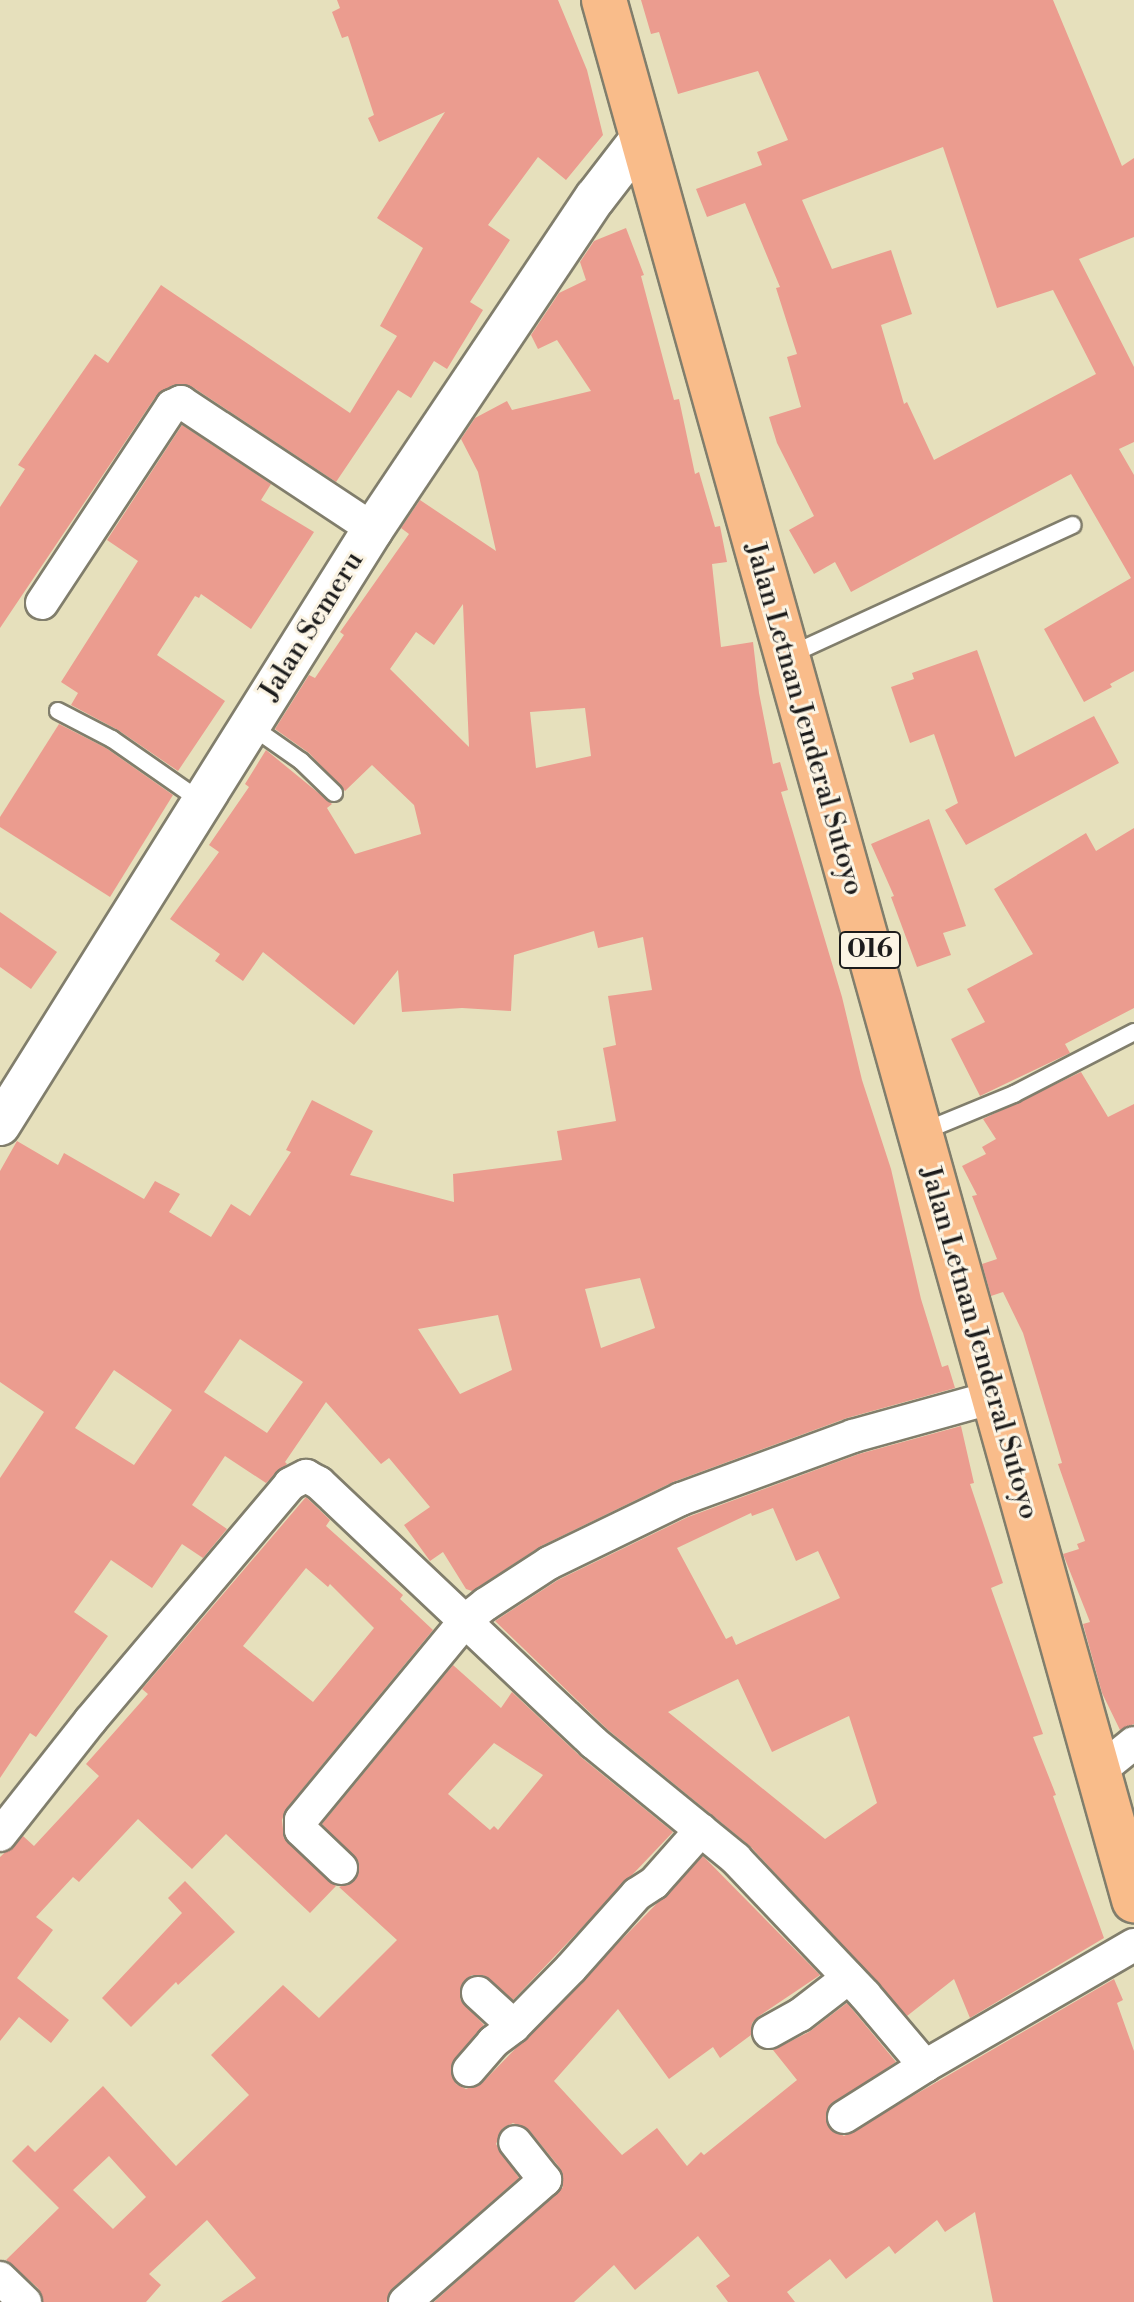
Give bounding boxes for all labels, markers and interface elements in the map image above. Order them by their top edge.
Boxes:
street label: Jalan Letnan Jenderal Sutoyo [737,539,871,899]
street label: Jalan Semeru [253,546,371,706]
road number: 016 [838,928,902,972]
street label: Jalan Letnan Jenderal Sutoyo [912,1163,1046,1523]

